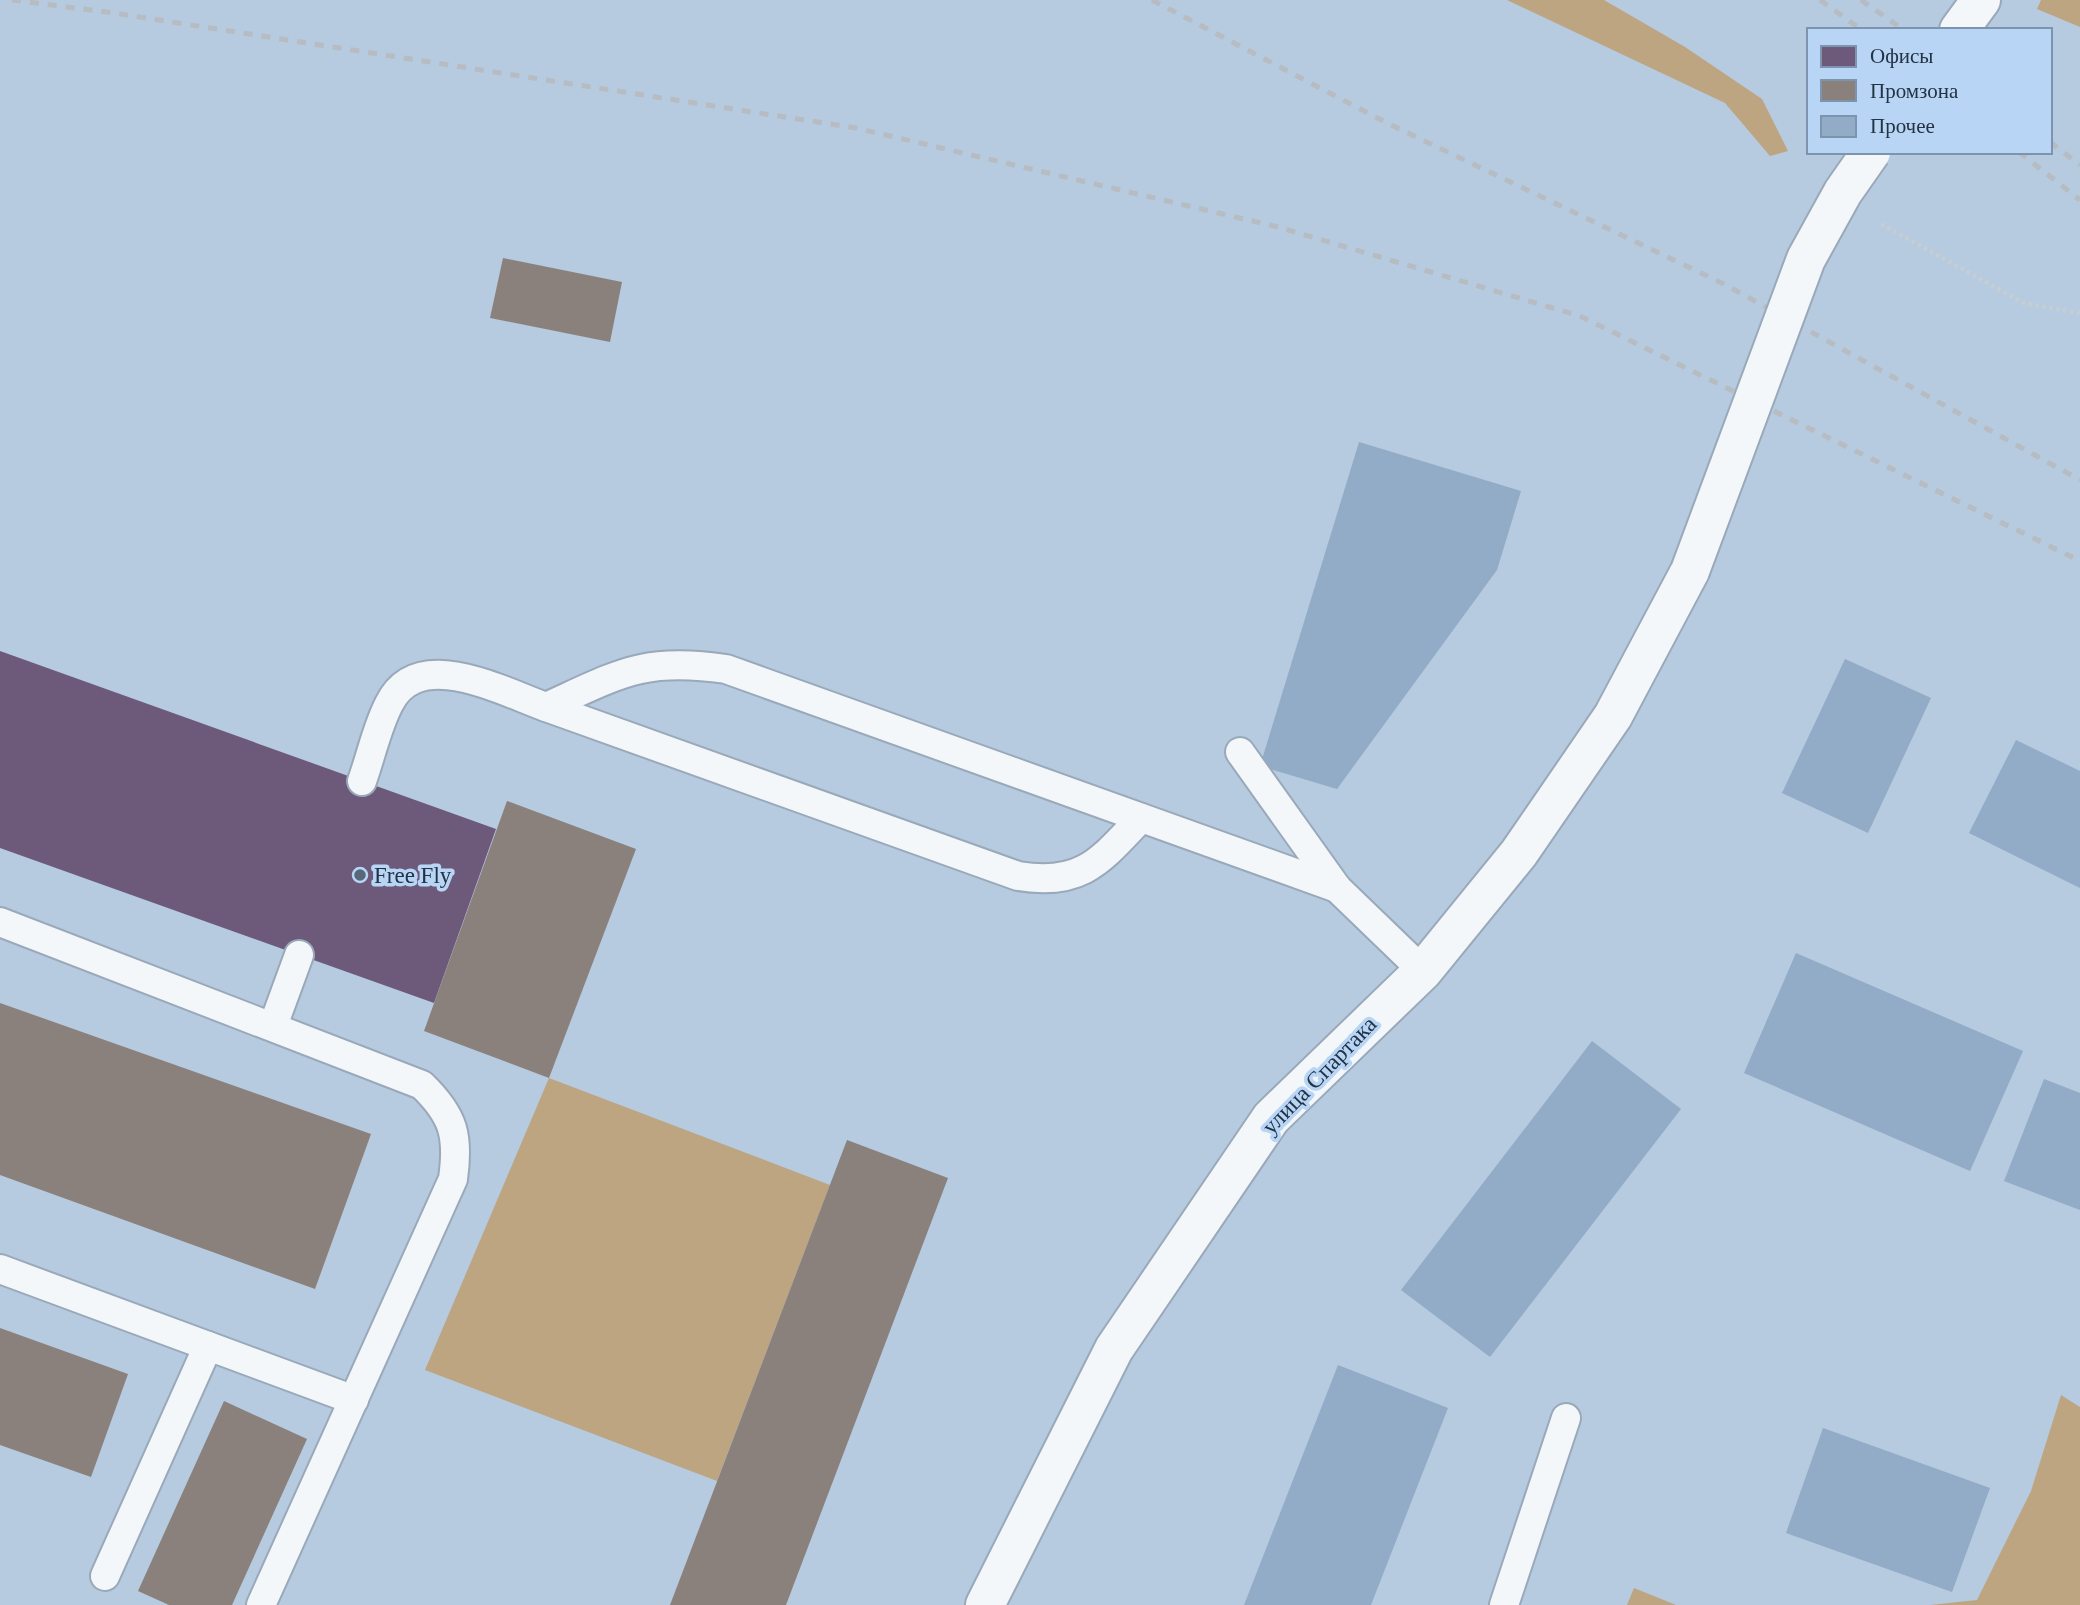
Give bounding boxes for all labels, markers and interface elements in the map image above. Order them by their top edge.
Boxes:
legend [1807,28,2052,154]
text: Офисы [1870,44,1933,68]
text: Промзона [1870,79,1959,103]
text: Прочее [1870,114,1935,138]
place label: Free Fly [374,863,452,888]
marker: Free Fly [352,867,368,883]
street label: улица Спартака [1257,1012,1382,1139]

